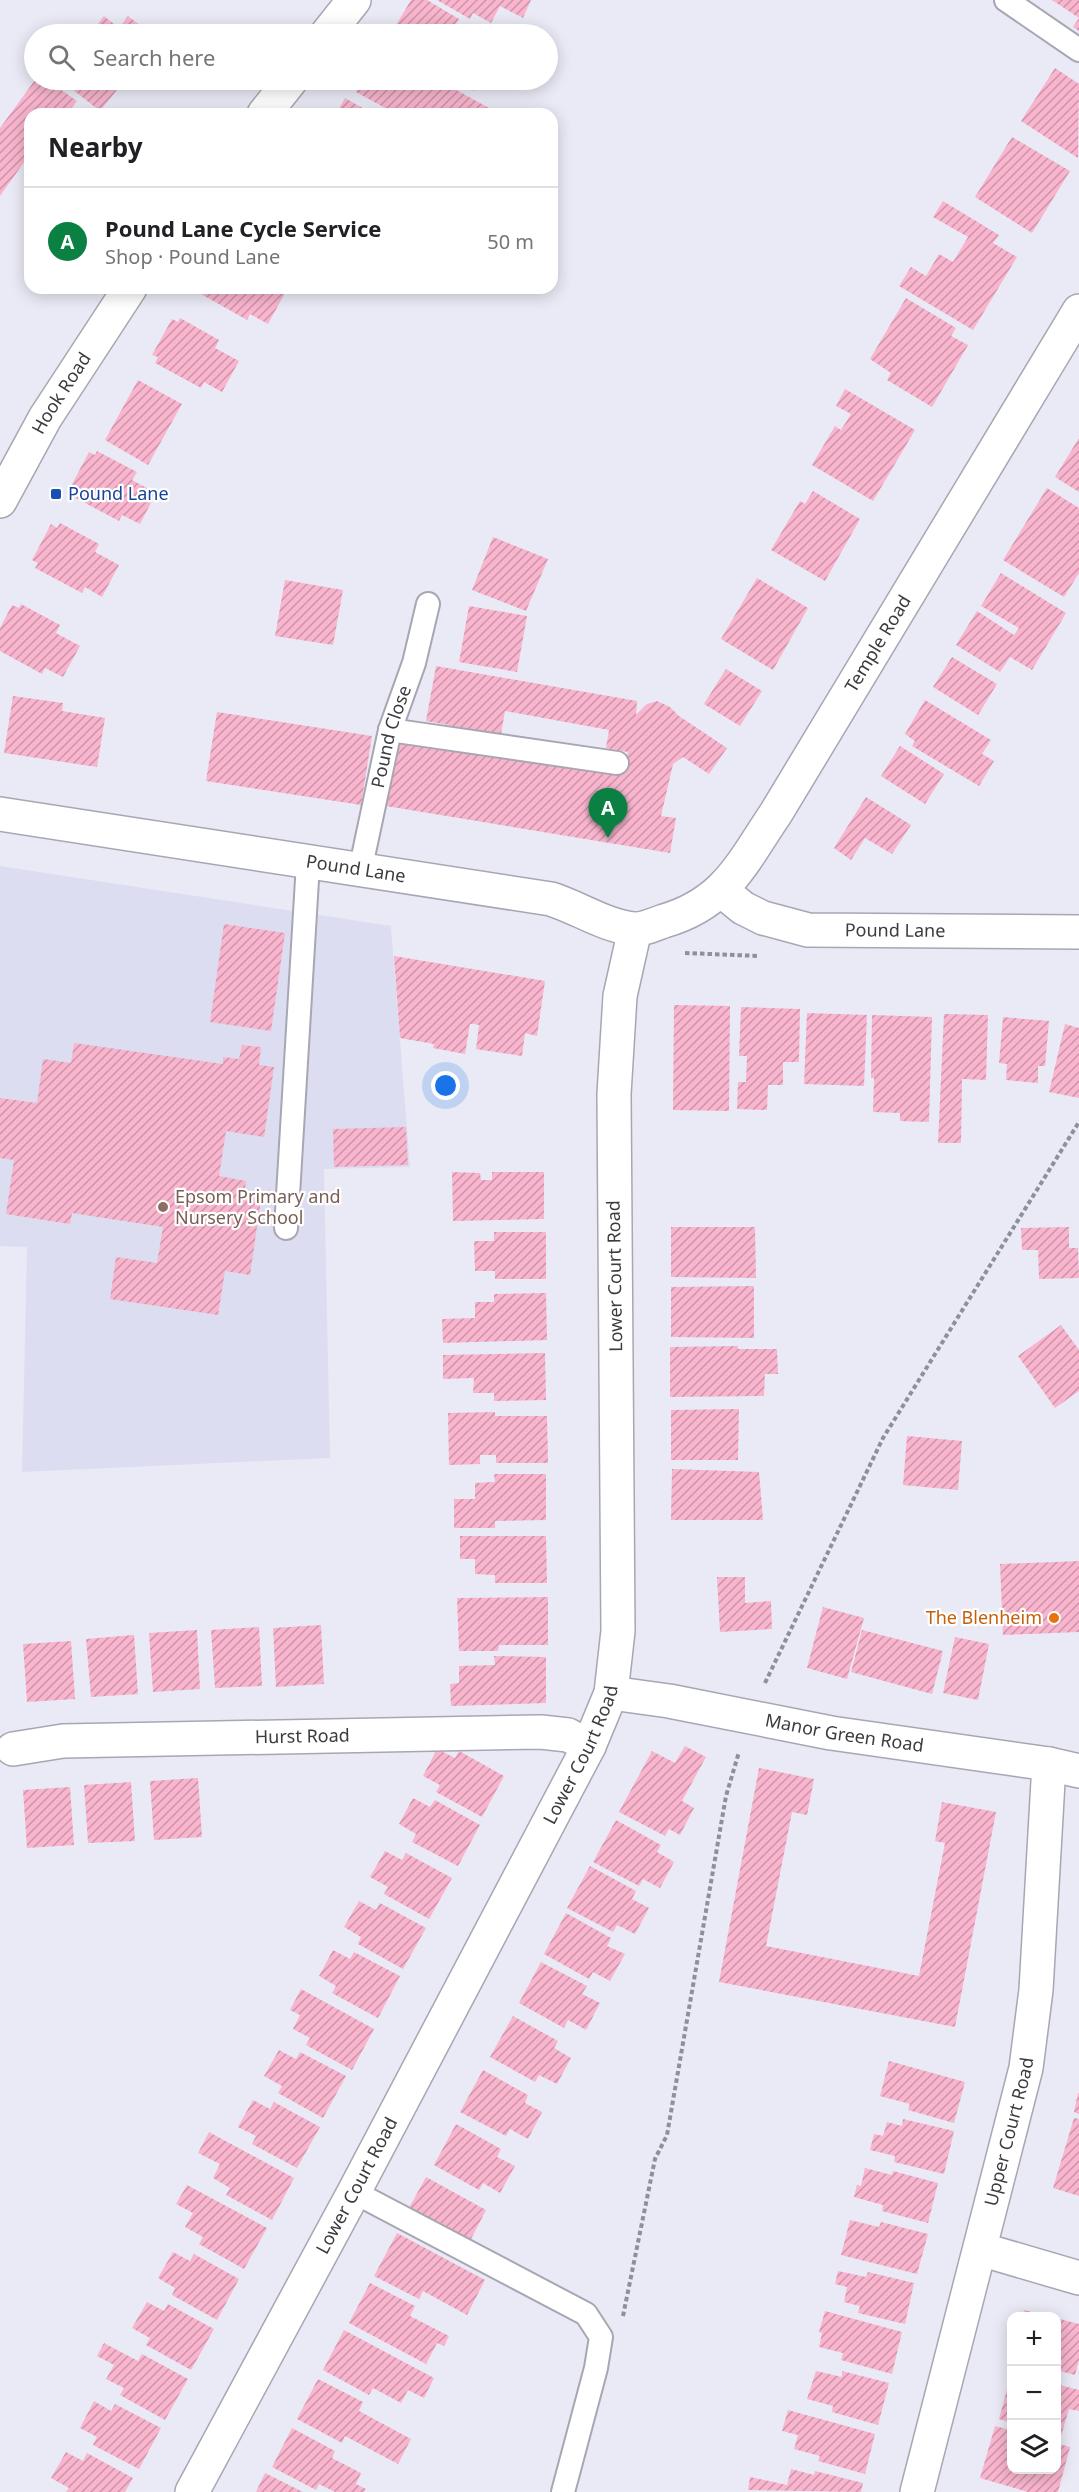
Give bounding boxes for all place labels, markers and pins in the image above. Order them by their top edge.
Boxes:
place label: Pound Lane [68,481,169,505]
marker: Pound Lane [49,487,63,501]
pin: A [588,788,628,838]
place label: Epsom Primary and Nursery School [175,1184,341,1229]
marker: Epsom Primary and Nursery School [156,1200,170,1214]
place label: The Blenheim [926,1605,1042,1629]
marker: The Blenheim [1047,1611,1061,1625]

